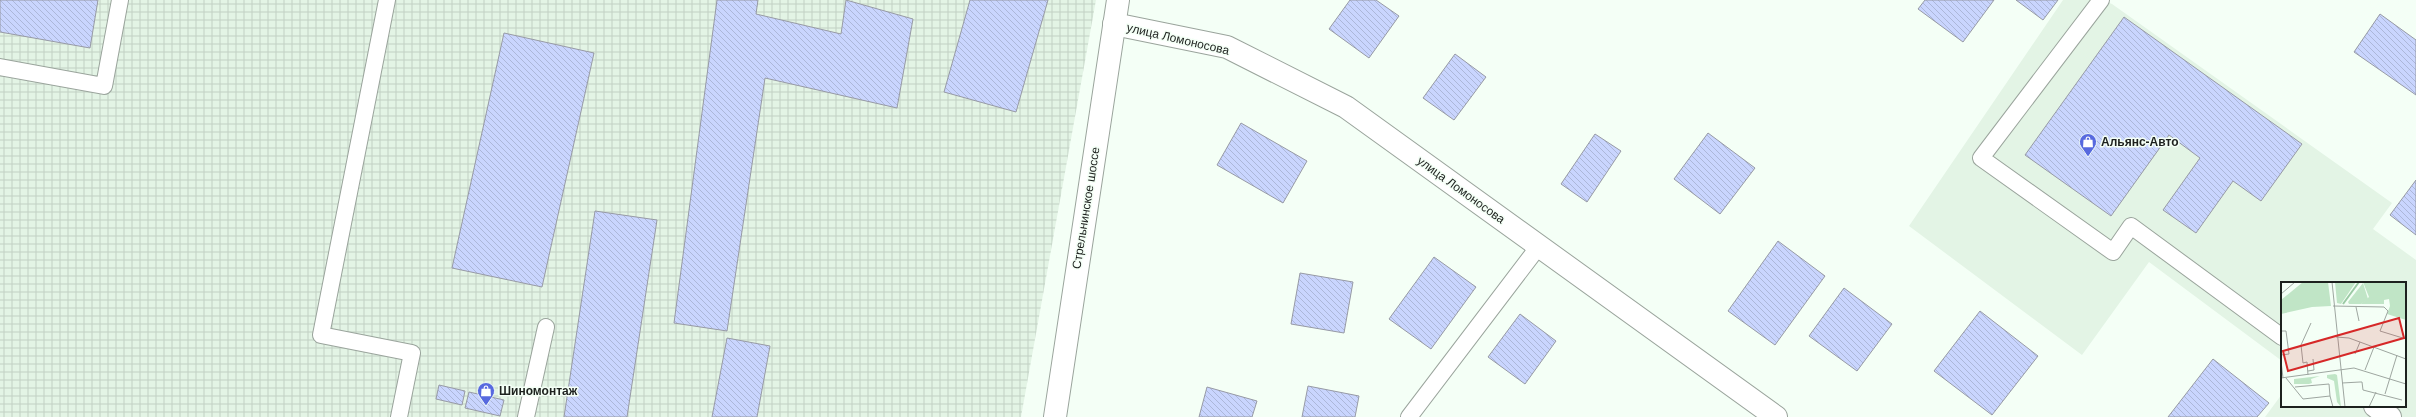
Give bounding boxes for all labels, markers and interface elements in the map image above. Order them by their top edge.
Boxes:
street label: улица Ломоносова [1125,20,1231,58]
shop icon: Альянс-Авто [2078,132,2098,157]
place label: Альянс-Авто [2101,135,2179,149]
street label: Стрельнинское шоссе [1069,146,1103,270]
street label: улица Ломоносова [1414,154,1508,227]
inset map [2281,282,2406,407]
shop icon: Шиномонтаж [476,381,496,406]
place label: Шиномонтаж [499,384,578,398]

